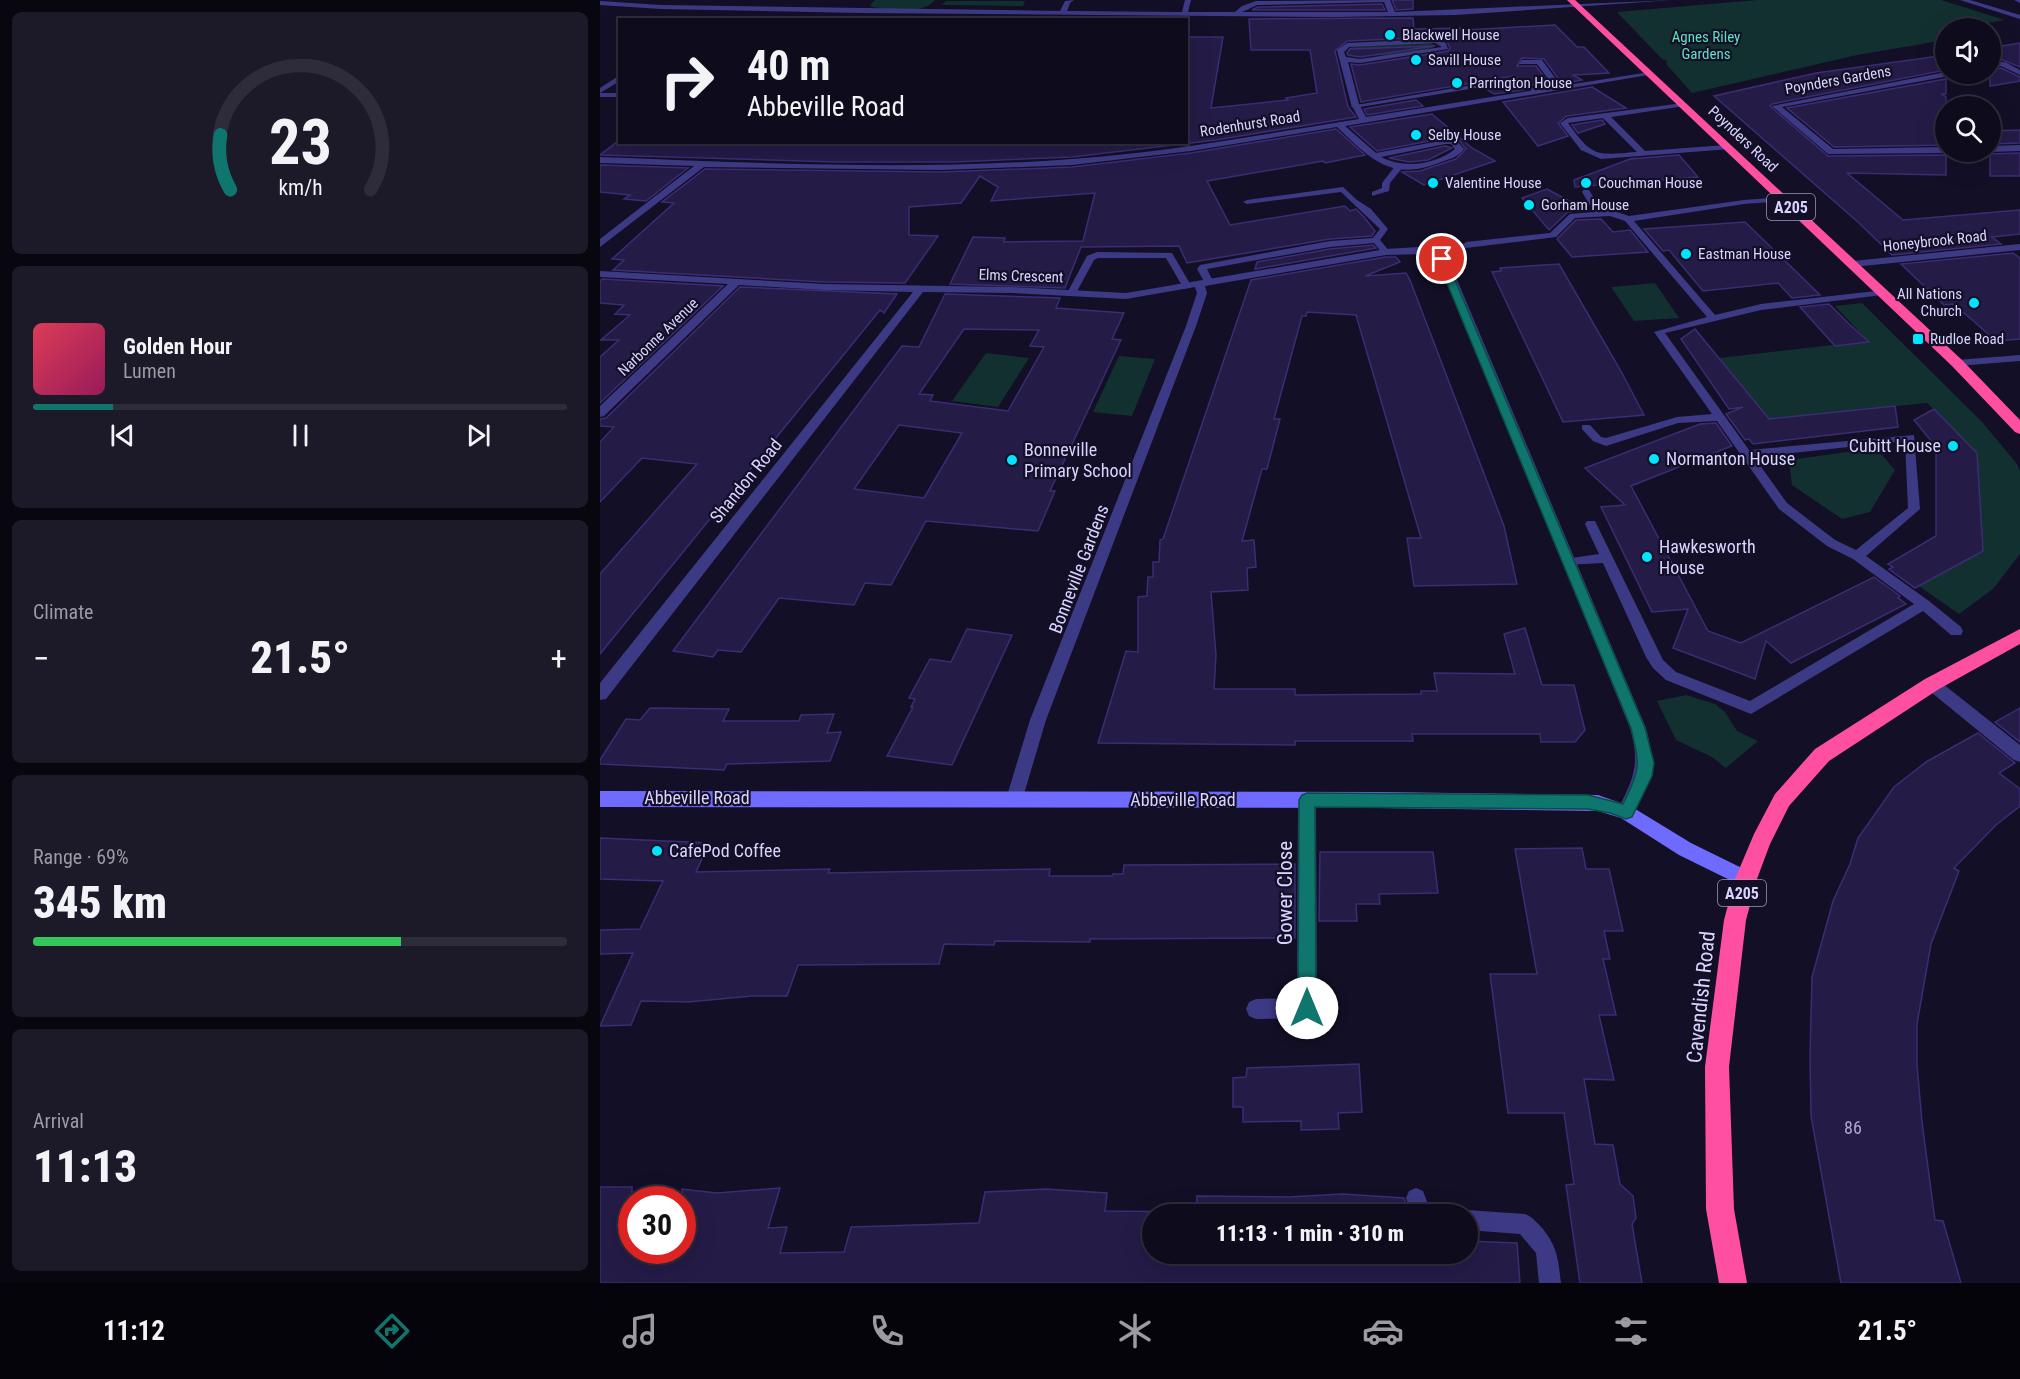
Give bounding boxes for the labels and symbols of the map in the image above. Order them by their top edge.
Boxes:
place label: Blackwell House [1402,26,1500,44]
marker: Blackwell House [1383,28,1397,42]
park label: Agnes Riley Gardens [1672,28,1740,63]
place label: Savill House [1428,51,1501,69]
marker: Savill House [1409,53,1423,67]
street label: Poynders Gardens [1783,62,1893,98]
place label: Parrington House [1469,74,1572,92]
marker: Parrington House [1450,76,1464,90]
street label: Poynders Road [1704,102,1782,176]
street label: Rodenhurst Road [1199,107,1301,141]
place label: Selby House [1428,126,1501,144]
marker: Selby House [1409,128,1423,142]
place label: Valentine House [1445,174,1542,192]
place label: Couchman House [1598,174,1703,192]
marker: Valentine House [1426,176,1440,190]
marker: Couchman House [1579,176,1593,190]
road number: A205 [1767,194,1815,220]
place label: Gorham House [1541,196,1629,214]
marker: Gorham House [1522,198,1536,212]
street label: Honeybrook Road [1882,227,1988,255]
pin [1416,233,1467,284]
place label: Eastman House [1698,245,1791,263]
marker: Eastman House [1679,247,1693,261]
street label: Elms Crescent [978,266,1064,286]
place label: All Nations Church [1897,285,1962,320]
street label: Narbonne Avenue [614,294,702,380]
marker: All Nations Church [1967,296,1981,310]
place label: Rudloe Road [1930,330,2004,348]
marker: Rudloe Road [1911,332,1925,346]
street label: Shandon Road [705,434,786,527]
place label: Cubitt House [1849,435,1941,456]
place label: Bonneville Primary School [1024,439,1132,481]
marker: Cubitt House [1946,439,1960,453]
place label: Normanton House [1666,448,1795,469]
marker: Normanton House [1647,452,1661,466]
marker: Bonneville Primary School [1005,453,1019,467]
street label: Bonneville Gardens [1044,502,1113,636]
place label: Hawkesworth House [1659,536,1756,578]
marker: Hawkesworth House [1640,550,1654,564]
street label: Abbeville Road [644,787,750,808]
street label: Abbeville Road [1130,789,1236,810]
place label: CafePod Coffee [669,840,781,861]
street label: Gower Close [1273,841,1297,945]
marker: CafePod Coffee [650,844,664,858]
road number: A205 [1718,880,1766,906]
street label: Cavendish Road [1682,930,1720,1064]
position arrow [1275,976,1339,1040]
house number: 86 [1844,1117,1862,1138]
speed limit sign: 30 [618,1186,696,1264]

